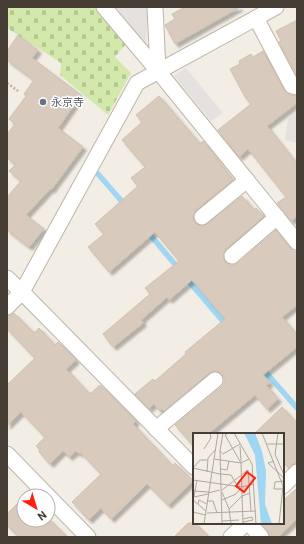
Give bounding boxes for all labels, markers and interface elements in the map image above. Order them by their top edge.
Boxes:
place label: 永京寺 [51,96,84,109]
marker: 永京寺 [38,97,48,107]
inset map [193,433,284,524]
north arrow [16,488,56,528]
text: N [35,508,49,523]

